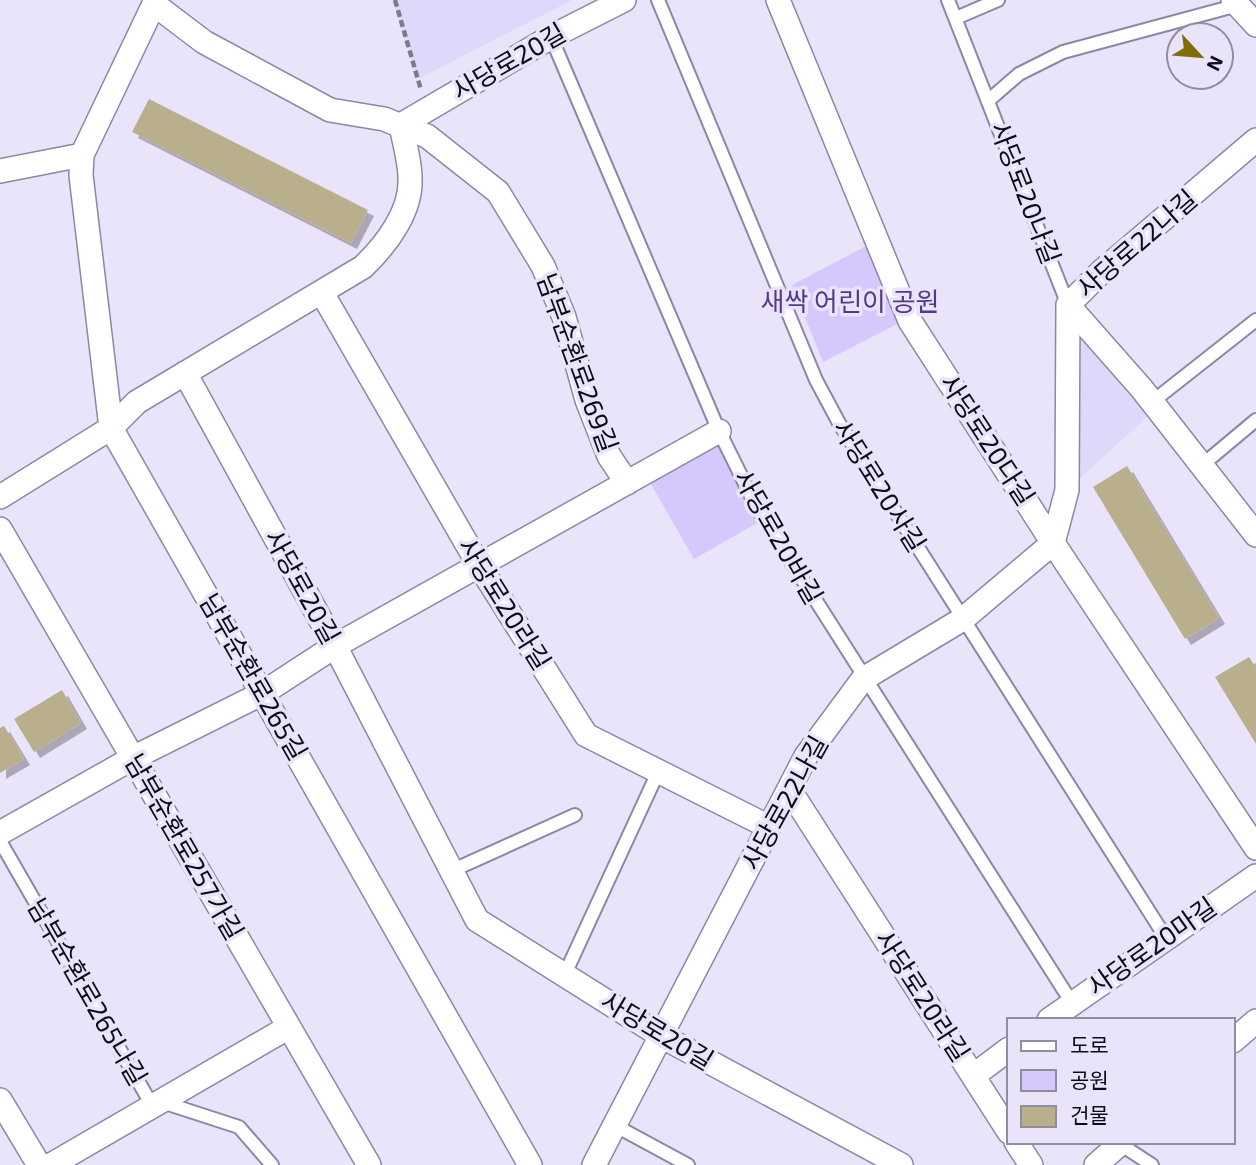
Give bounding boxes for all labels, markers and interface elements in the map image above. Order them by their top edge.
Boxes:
street label: 사당로20길 [446,16,571,106]
north arrow [1165,21,1235,91]
text: N [1202,52,1229,75]
street label: 사당로20나길 [985,117,1068,268]
street label: 사당로22나길 [1070,182,1202,303]
street label: 남부순환로269길 [532,269,625,456]
park label: 새싹 어린이 공원 [760,285,940,316]
street label: 사당로20다길 [934,368,1042,510]
street label: 사당로20사길 [827,413,933,557]
street label: 사당로20바길 [728,464,830,609]
street label: 사당로20길 [259,524,347,649]
street label: 사당로20라길 [452,531,558,675]
street label: 남부순환로265길 [194,588,314,765]
street label: 사당로22나길 [734,730,833,875]
street label: 남부순환로257가길 [120,748,251,945]
street label: 사당로20마길 [1081,890,1221,1001]
street label: 남부순환로265나길 [22,892,154,1090]
street label: 사당로20라길 [869,924,977,1066]
street label: 사당로20길 [596,984,720,1075]
legend [1007,1018,1235,1144]
text: 도로 [1070,1032,1109,1057]
text: 공원 [1070,1067,1109,1092]
text: 건물 [1070,1102,1109,1127]

